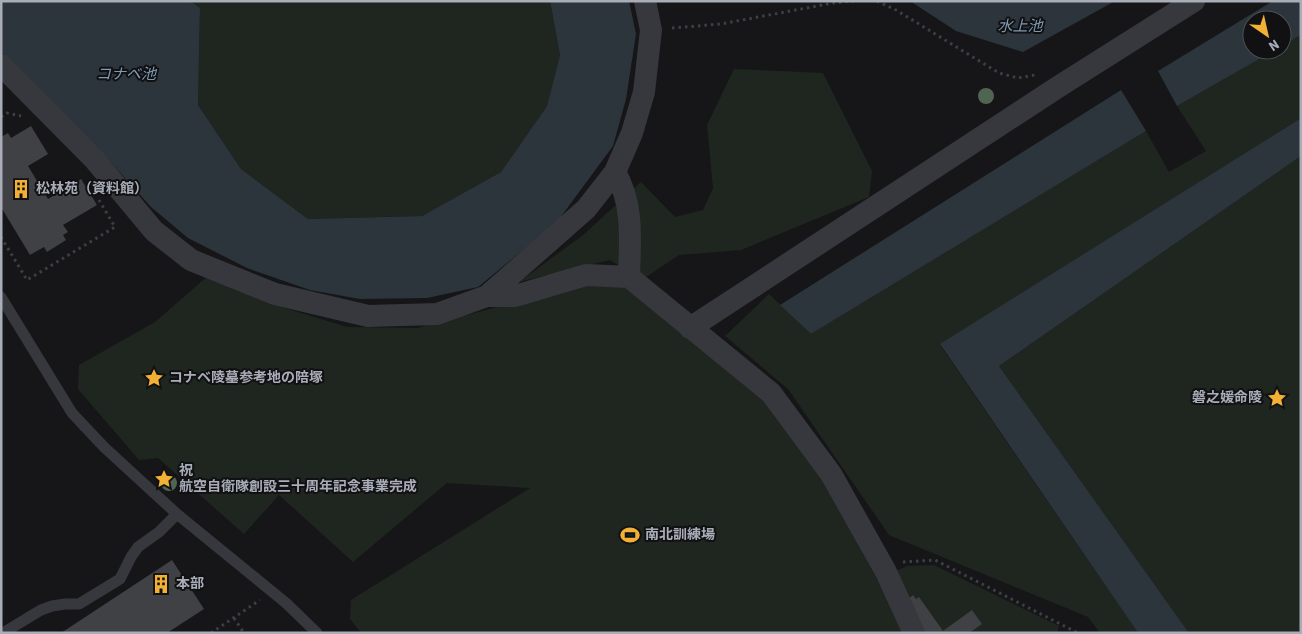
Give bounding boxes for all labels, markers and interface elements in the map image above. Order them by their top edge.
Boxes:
north arrow [1242,10,1292,60]
water label: 水上池 [997,16,1044,37]
text: N [1264,34,1283,56]
water label: コナベ池 [96,64,158,85]
building icon: 松林苑（資料館） [10,178,32,200]
place label: 松林苑（資料館） [36,179,148,199]
place icon: コナベ陵墓参考地の陪塚 [143,367,165,389]
place label: コナベ陵墓参考地の陪塚 [169,368,323,388]
place icon: 磐之媛命陵 [1266,387,1288,409]
place label: 磐之媛命陵 [1192,388,1262,408]
place label: 祝 航空自衛隊創設三十周年記念事業完成 [179,461,417,497]
place icon: 祝 航空自衛隊創設三十周年記念事業完成 [153,468,175,490]
sports icon: 南北訓練場 [619,524,641,546]
place label: 南北訓練場 [645,525,715,545]
building icon: 本部 [150,573,172,595]
place label: 本部 [176,574,204,594]

